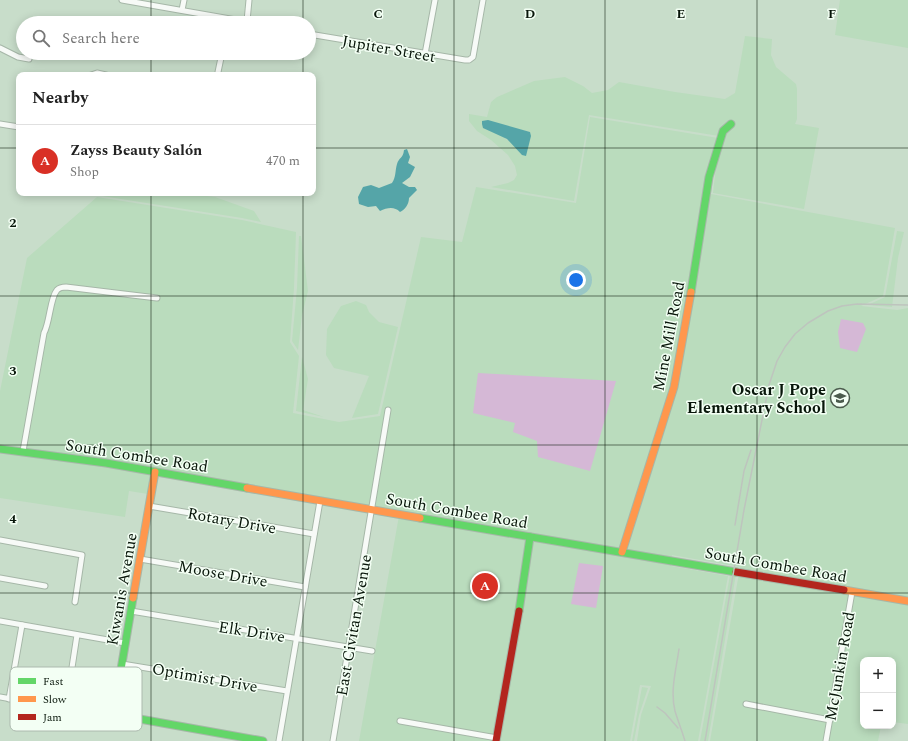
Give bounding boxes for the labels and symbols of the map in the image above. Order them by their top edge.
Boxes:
text: C [373,4,383,24]
text: D [525,4,535,24]
text: E [677,4,686,24]
text: F [828,4,836,24]
street label: Jupiter Street [340,29,438,69]
text: 2 [9,213,17,233]
your location [566,270,586,290]
street label: Mine Mill Road [647,279,691,393]
text: 3 [9,361,17,381]
place label: Oscar J Pope Elementary School [687,378,826,420]
school or university icon: Oscar J Pope Elementary School [829,387,851,409]
street label: South Combee Road [64,433,210,479]
street label: South Combee Road [384,487,530,535]
street label: Rotary Drive [185,501,278,541]
text: 4 [9,509,17,529]
street label: Kiwanis Avenue [100,531,144,647]
street label: South Combee Road [703,541,849,589]
street label: East Civitan Avenue [330,552,378,698]
street label: Moose Drive [176,554,269,594]
pin: A [472,571,498,601]
street label: McJunkin Road [819,610,861,723]
street label: Elk Drive [217,615,287,649]
street label: Optimist Drive [150,657,260,699]
legend [10,667,142,731]
text: Fast [43,673,64,690]
text: Slow [43,691,67,708]
text: Jam [43,709,62,726]

